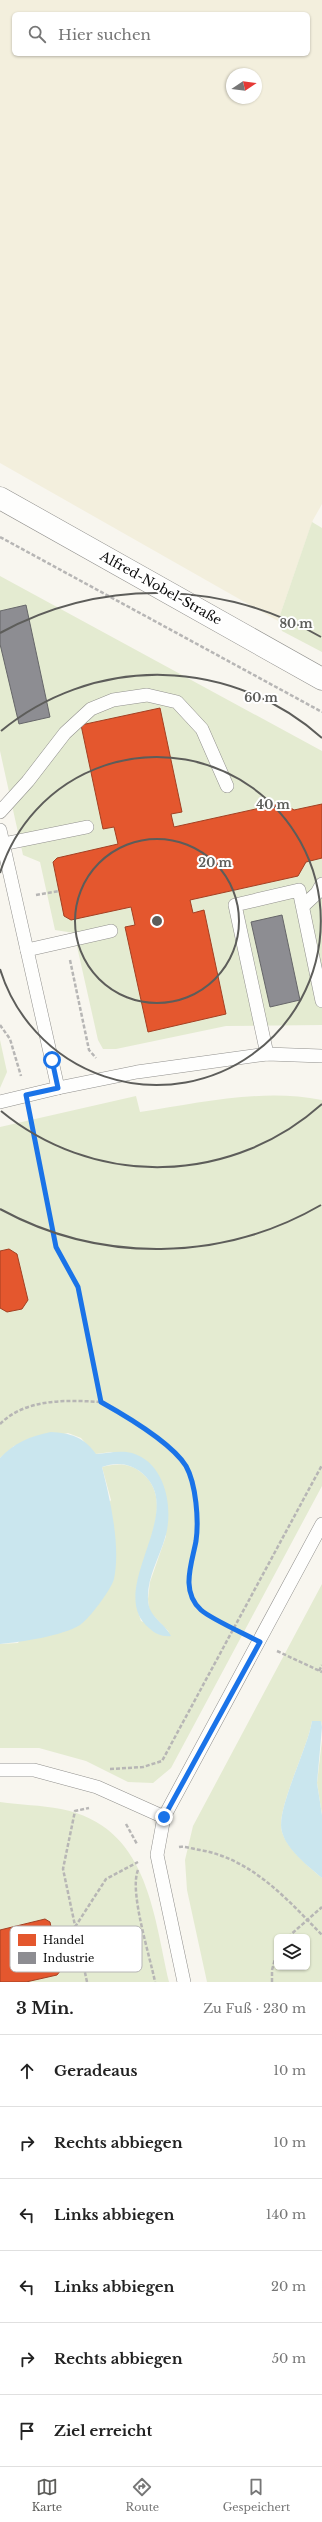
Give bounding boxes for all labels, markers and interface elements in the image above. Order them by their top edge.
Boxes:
search box [12,12,310,56]
icon: search [26,23,48,45]
text: Hier suchen [58,25,151,44]
north arrow [226,68,262,104]
street label: Alfred-Nobel-Straße [96,547,225,629]
text: 80 m [279,616,313,631]
text: 60 m [244,690,279,705]
text: 40 m [256,797,290,812]
text: 20 m [198,855,232,870]
centre of rings [150,914,164,928]
route start [43,1051,61,1069]
route end [155,1808,173,1826]
legend [10,1926,142,1972]
text: Handel [43,1933,85,1947]
map controls [274,1934,310,1970]
button: layers [274,1934,310,1970]
text: Industrie [43,1951,94,1965]
text: 3 Min. [16,1998,74,2019]
text: Zu Fuß · 230 m [203,2000,306,2017]
icon: ahead [16,2060,38,2082]
text: Geradeaus [54,2061,137,2080]
text: 10 m [273,2062,306,2079]
icon: right [16,2132,38,2154]
text: Rechts abbiegen [54,2133,183,2152]
text: 10 m [273,2134,306,2151]
icon: left [16,2204,38,2226]
text: Links abbiegen [54,2205,174,2224]
text: 140 m [266,2206,306,2223]
icon: left [16,2276,38,2298]
text: Links abbiegen [54,2277,174,2296]
text: 20 m [271,2278,306,2295]
icon: right [16,2348,38,2370]
text: Rechts abbiegen [54,2349,183,2368]
text: 50 m [272,2350,306,2367]
icon: arrive [16,2420,38,2442]
text: Ziel erreicht [54,2421,152,2440]
tab: Karte [32,2476,62,2514]
tab: Route [126,2476,159,2514]
tab: Gespeichert [223,2476,290,2514]

